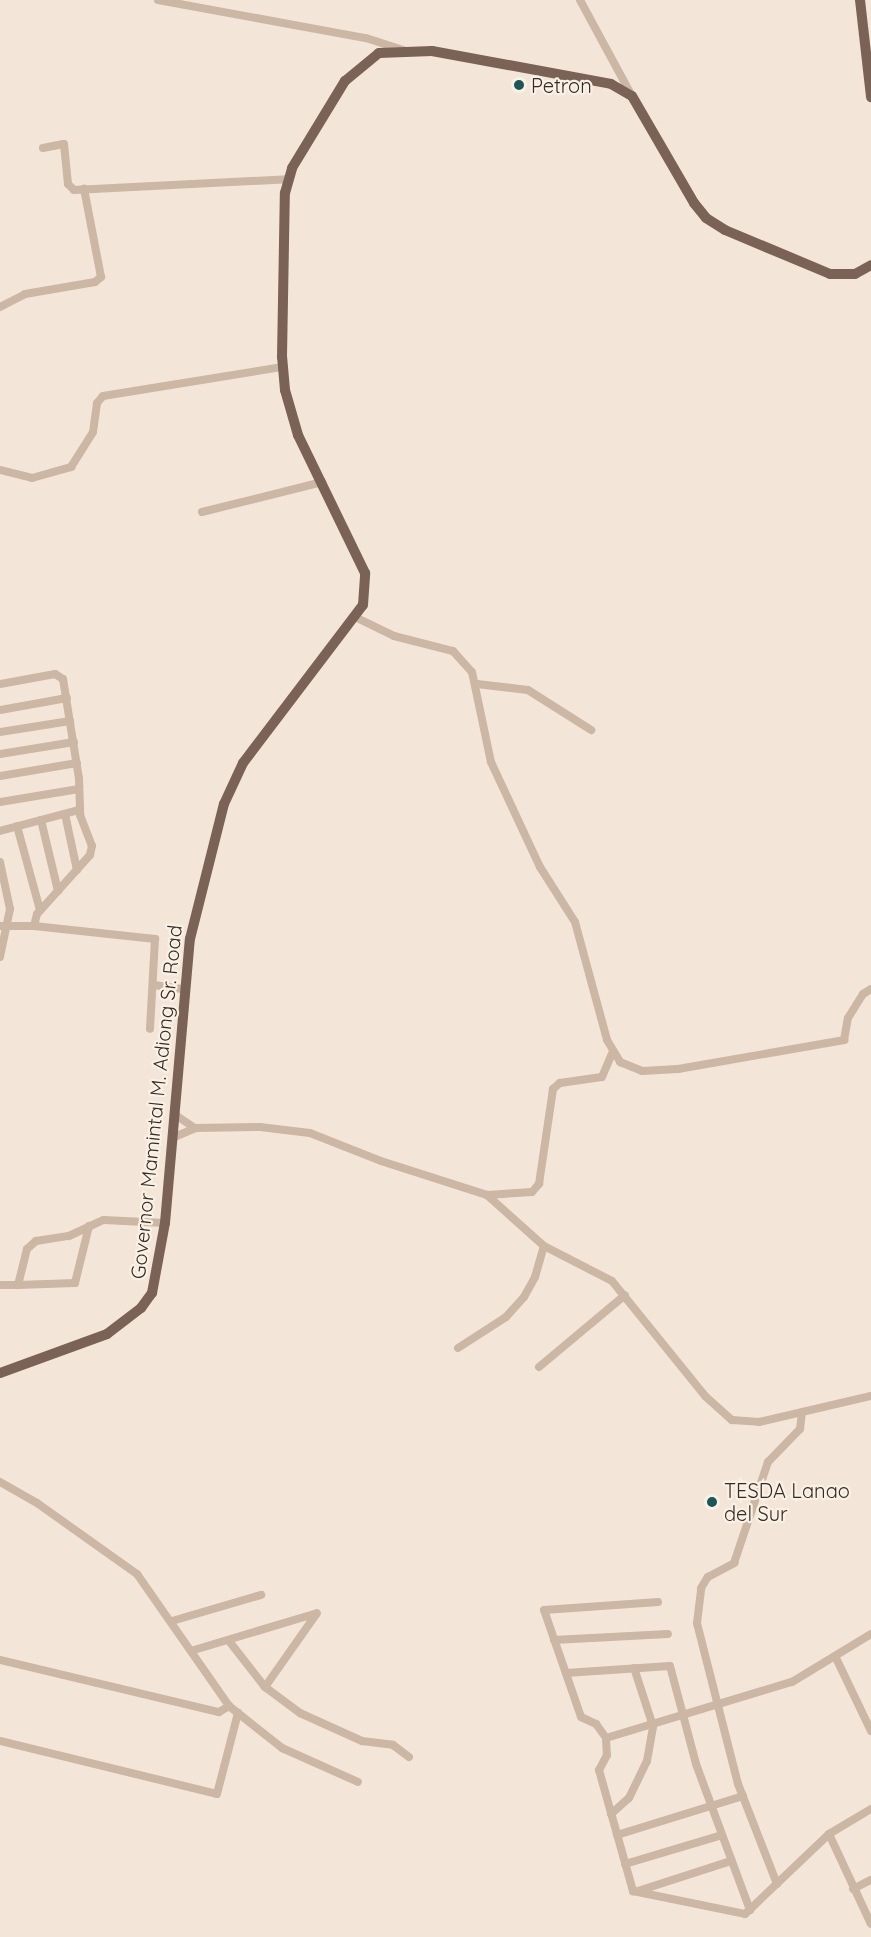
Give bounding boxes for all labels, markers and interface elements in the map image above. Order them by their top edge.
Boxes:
place label: Petron [531,73,592,97]
marker: Petron [512,78,526,92]
street label: Governor Mamintal M. Adiong Sr. Road [125,924,187,1280]
place label: TESDA Lanao del Sur [724,1478,850,1525]
marker: TESDA Lanao del Sur [705,1495,719,1509]

